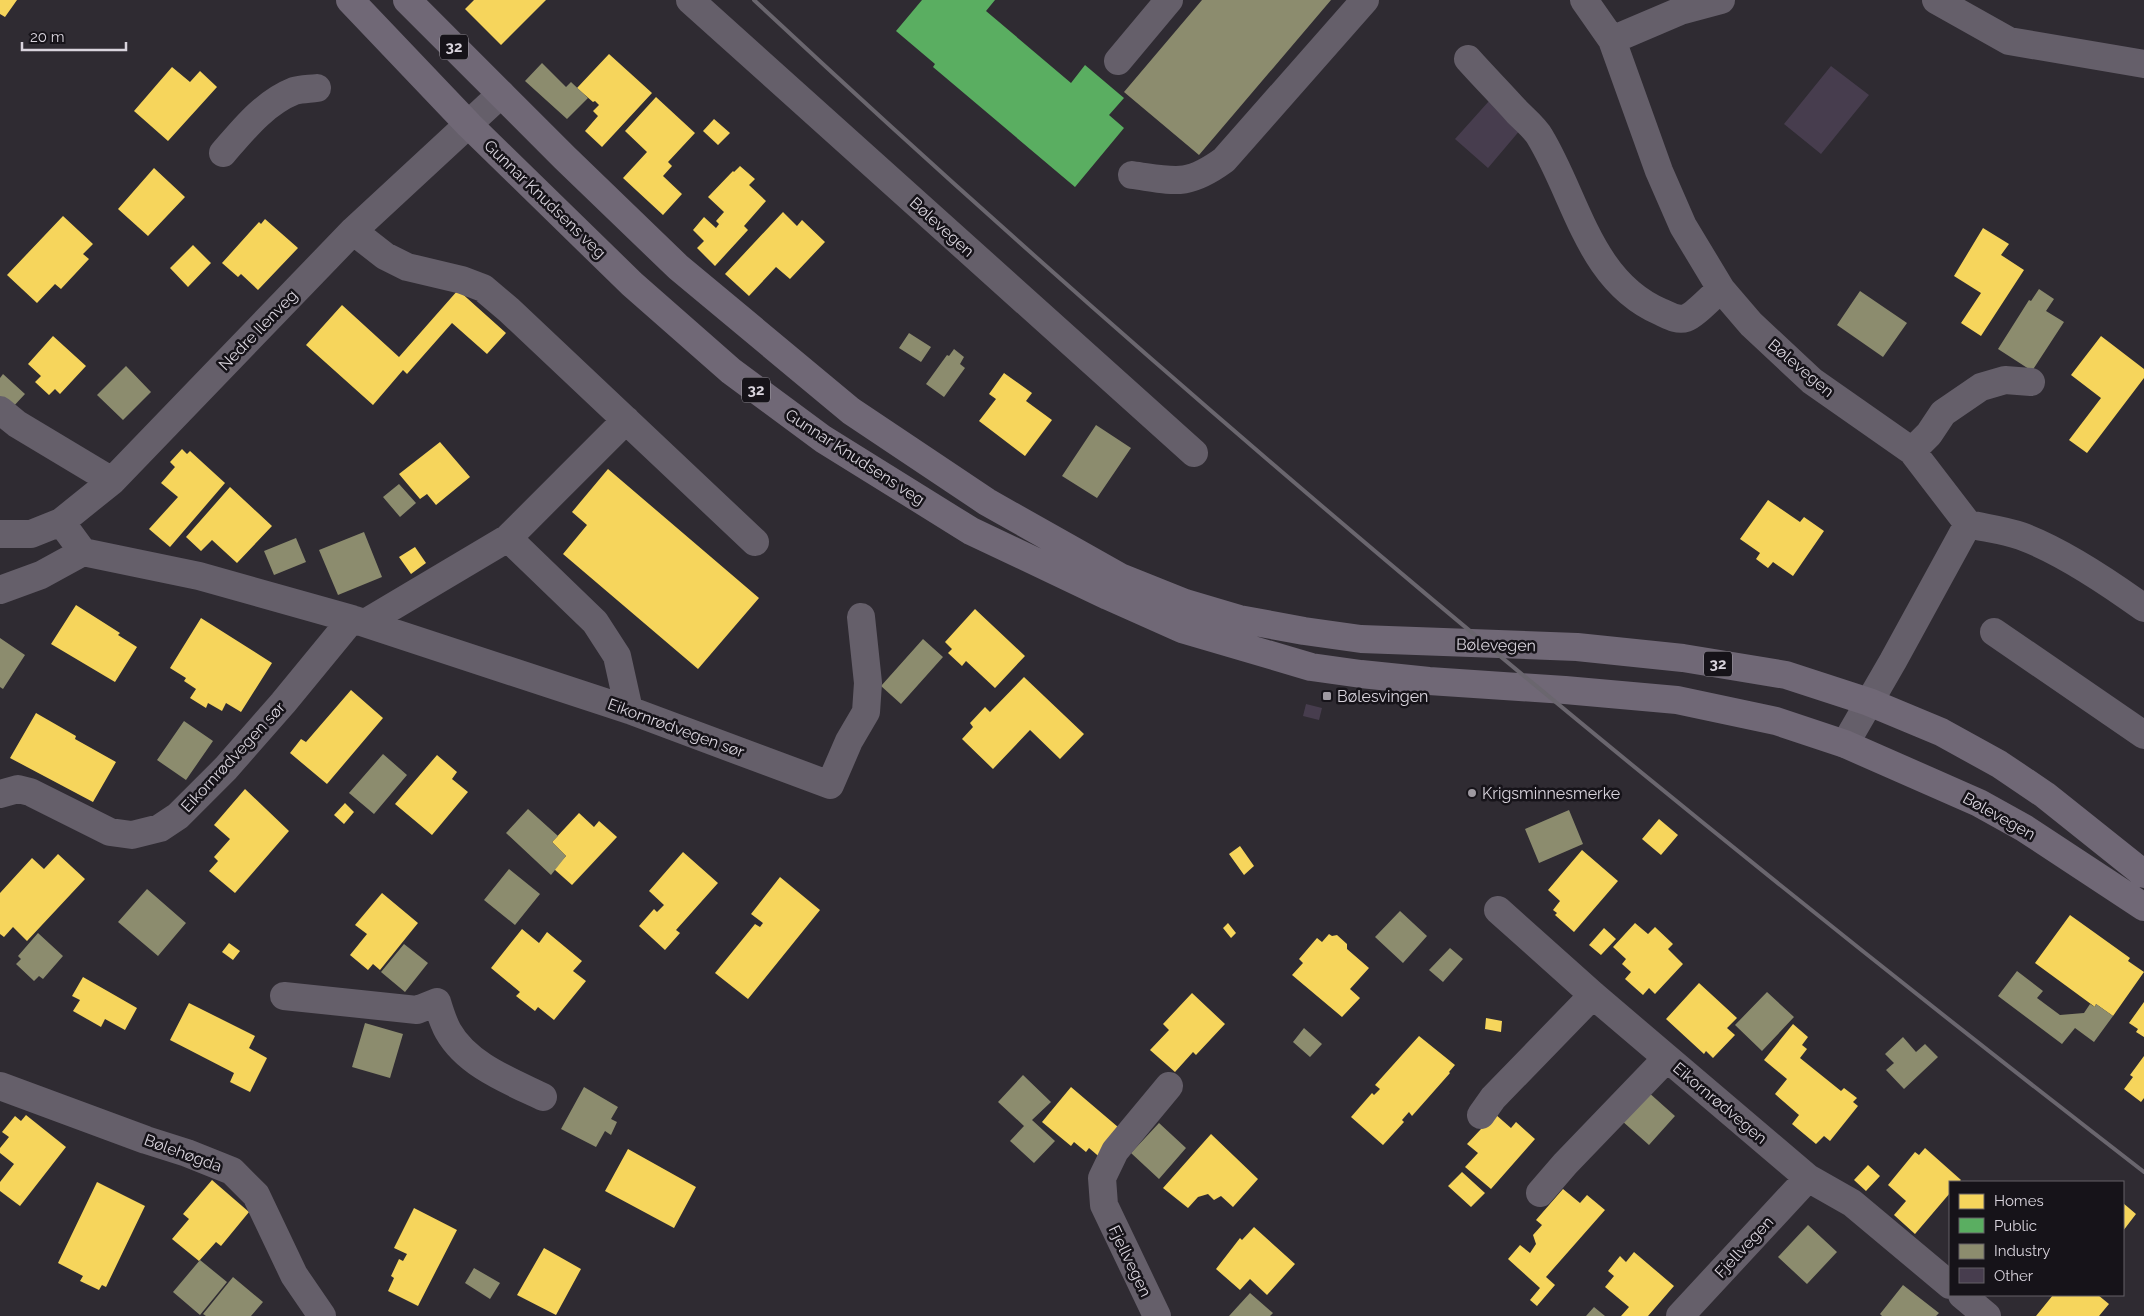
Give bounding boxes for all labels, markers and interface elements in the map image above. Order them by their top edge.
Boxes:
scale bar [22,20,126,52]
text: 20 m [30,28,65,46]
road number: 32 [440,34,468,60]
street label: Gunnar Knudsens veg [480,136,610,262]
street label: Bølevegen [906,193,978,261]
street label: Nedre Ilenveg [215,286,301,374]
street label: Bølevegen [1764,335,1838,401]
road number: 32 [742,378,770,402]
street label: Gunnar Knudsens veg [782,405,928,509]
street label: Bølevegen [1456,635,1536,655]
road number: 32 [1704,652,1732,676]
place label: Bølesvingen [1337,687,1428,706]
marker: Bølesvingen [1321,690,1333,702]
street label: Eikornrødvegen sør [605,694,747,762]
street label: Eikornrødvegen sør [177,698,289,816]
place label: Krigsminnesmerke [1482,784,1620,803]
marker: Krigsminnesmerke [1466,787,1478,799]
street label: Bølevegen [1959,788,2039,844]
street label: Eikornrødvegen [1669,1058,1771,1148]
street label: Bølehøgda [142,1130,224,1176]
legend [1949,1181,2124,1296]
text: Homes [1994,1192,2044,1210]
street label: Fjellvegen [1711,1212,1777,1282]
text: Public [1994,1217,2037,1235]
street label: Fjellvegen [1105,1222,1155,1300]
text: Industry [1994,1242,2050,1260]
text: Other [1994,1267,2034,1285]

